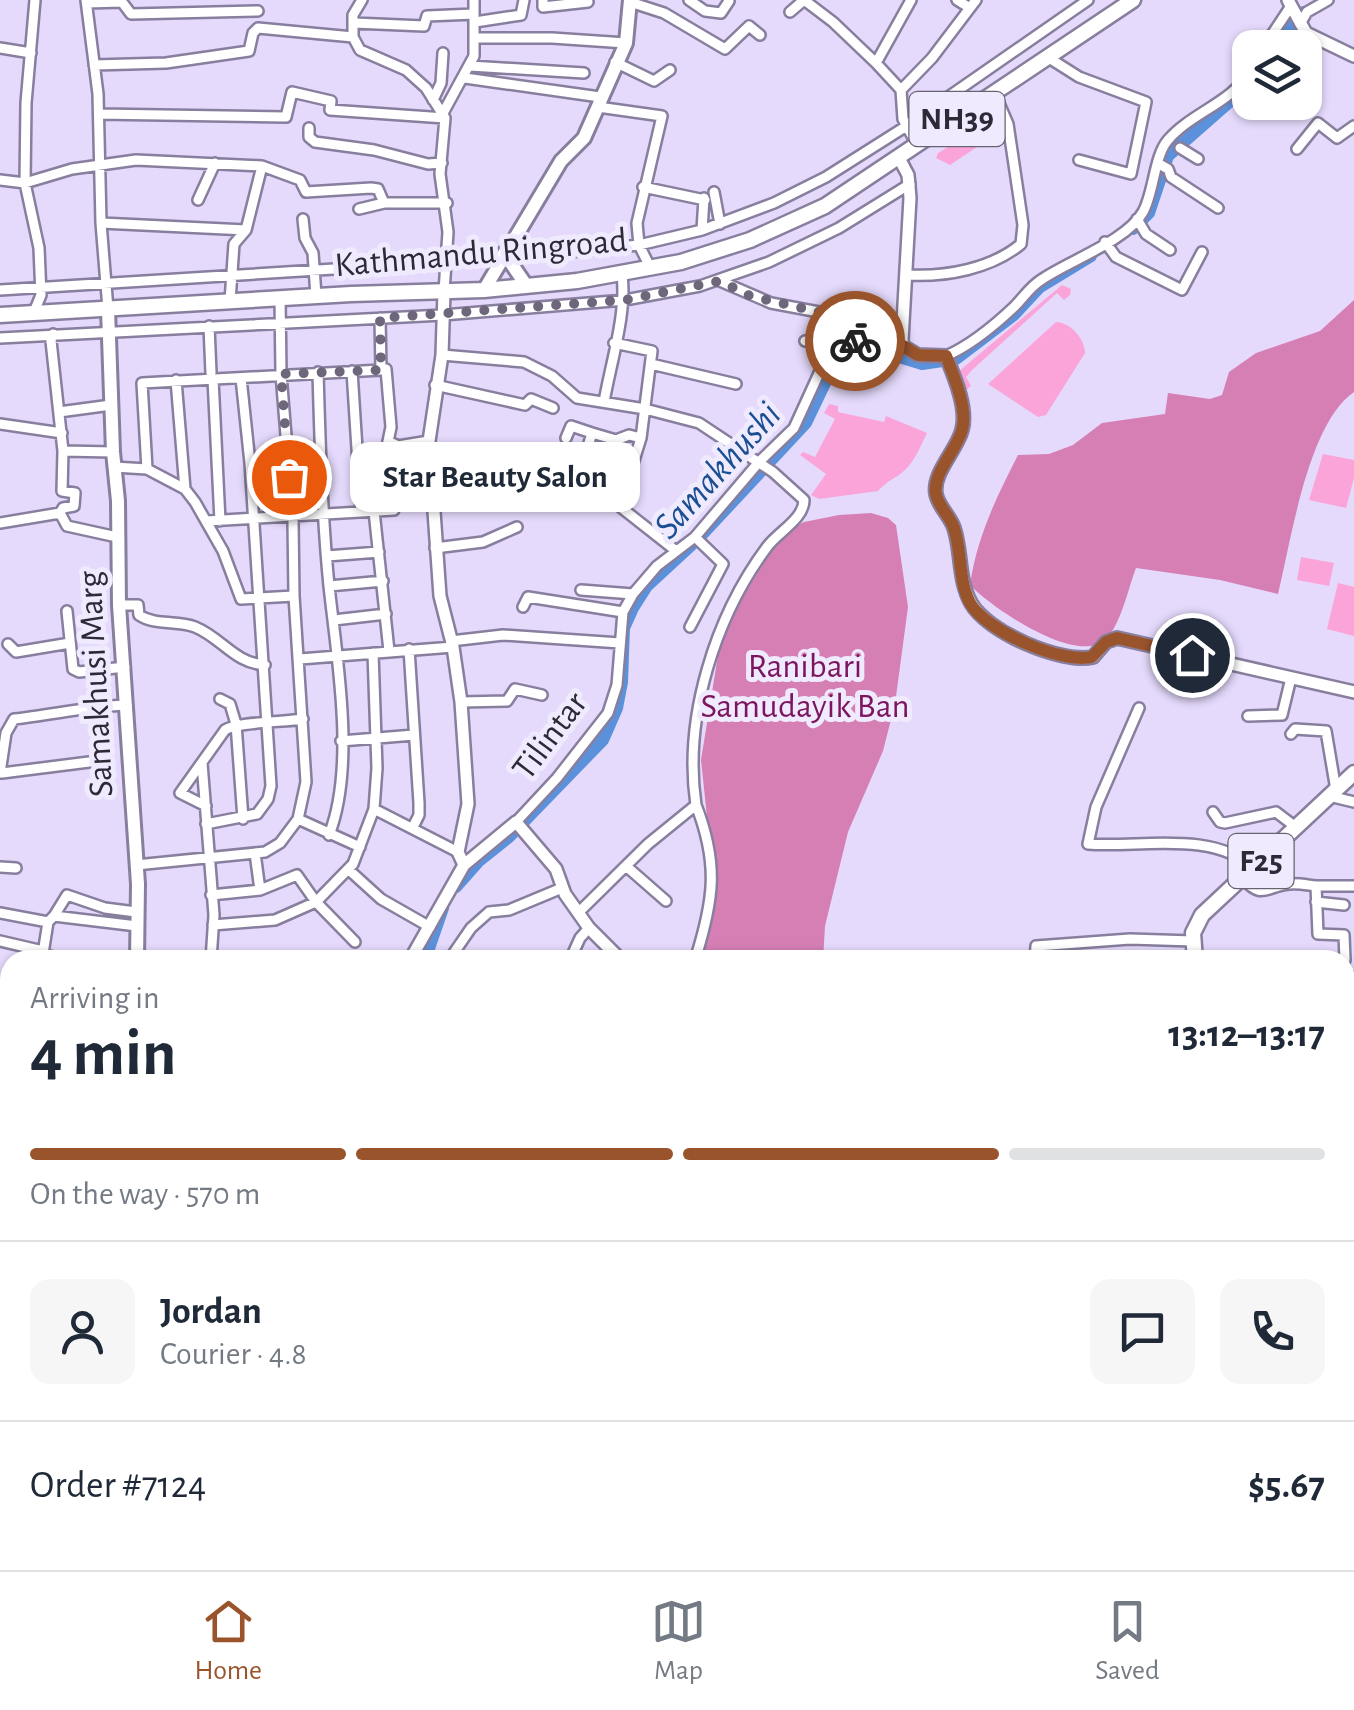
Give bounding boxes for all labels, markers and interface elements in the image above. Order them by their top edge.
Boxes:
map controls [1232,30,1322,120]
button: layers [1232,30,1322,120]
road number: NH39 [910,92,1004,146]
street label: Kathmandu Ringroad [333,223,629,283]
courier [805,291,905,391]
icon: bike [828,314,883,369]
water label: Samakhushi [648,396,788,546]
pin [247,435,332,520]
callout: Star Beauty Salon [349,442,639,512]
icon: bag [262,450,317,505]
text: Star Beauty Salon [382,461,608,493]
street label: Samakhusi Marg [73,570,119,798]
pin [1150,613,1235,698]
icon: home [1165,628,1220,683]
park label: Ranibari Samudayik Ban [700,649,910,724]
street label: Tilintar [506,685,594,786]
road number: F25 [1228,834,1294,888]
text: Arriving in [30,982,159,1014]
text: 13:12–13:17 [1168,1016,1325,1054]
text: 4 min [30,1022,176,1087]
text: On the way · 570 m [30,1178,260,1210]
button: person [30,1279,135,1384]
button: chat [1090,1279,1195,1384]
button: phone [1220,1279,1325,1384]
text: Jordan [160,1293,262,1331]
text: Courier · 4.8 [160,1338,307,1370]
text: Order #7124 [30,1467,206,1505]
text: $5.67 [1248,1467,1325,1505]
tab: Home [195,1594,262,1688]
tab: Map [651,1594,706,1688]
tab: Saved [1095,1594,1159,1688]

